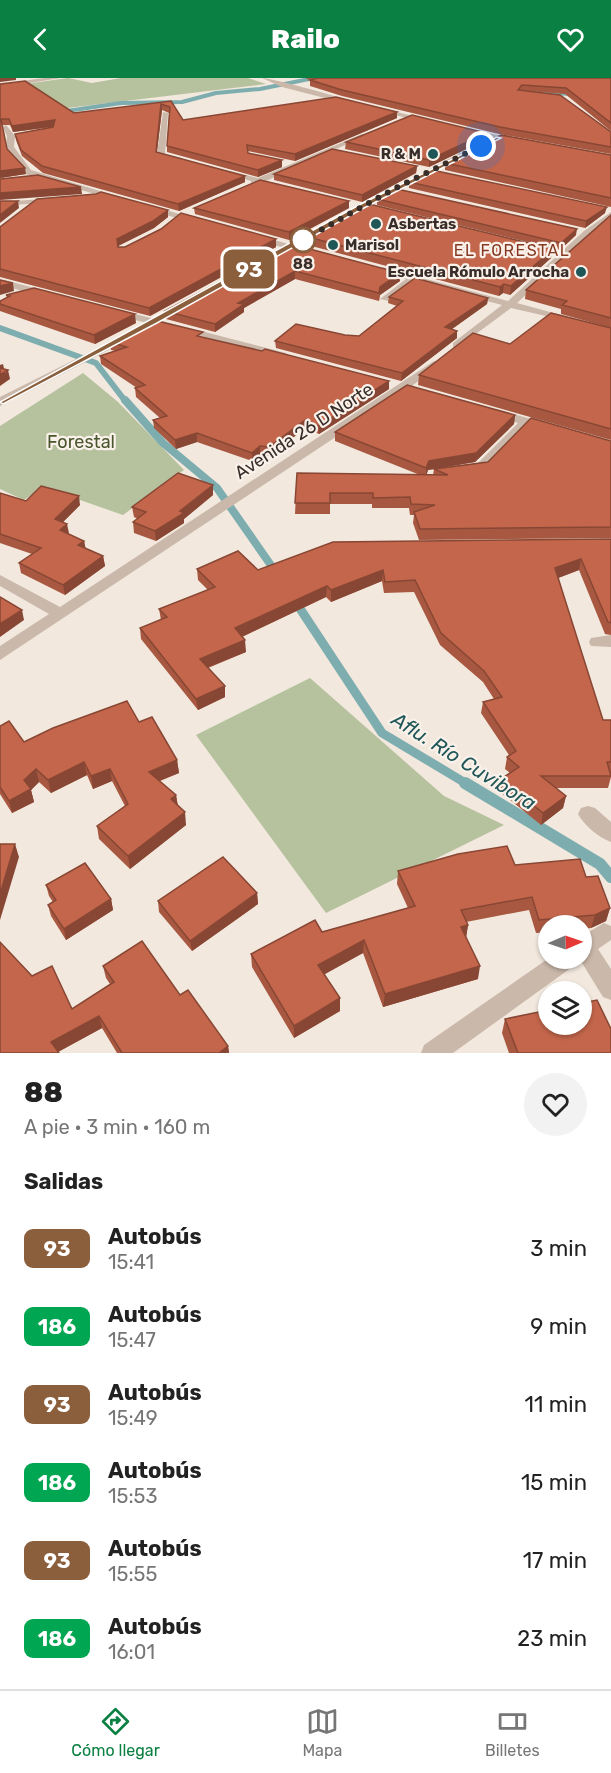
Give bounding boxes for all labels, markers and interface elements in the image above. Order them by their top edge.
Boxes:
icon: back [24,23,57,56]
text: Railo [271,23,340,55]
icon: heart [554,23,587,56]
your location [466,131,496,161]
place label: R & M [381,145,421,163]
marker: R & M [426,147,440,161]
place label: Asbertas [388,215,456,233]
marker: Asbertas [369,217,383,231]
marker: 88 [290,227,316,253]
place label: Marisol [345,236,399,254]
marker: Marisol [326,238,340,252]
district label: EL FORESTAL [454,241,570,260]
line badge: 93 [222,250,276,288]
place label: 88 [293,255,313,273]
text: 93 [235,257,263,282]
place label: Escuela Rómulo Arrocha [387,263,569,281]
marker: Escuela Rómulo Arrocha [574,265,588,279]
street label: Avenida 26 D Norte [231,378,377,484]
park label: Forestal [47,431,115,453]
water label: Aflu. Río Cuvibora [387,706,541,815]
north arrow [538,915,592,969]
map controls [538,915,592,1035]
button: layers [538,981,592,1035]
button: heart [524,1073,587,1136]
text: 88 [24,1076,63,1109]
text: A pie · 3 min · 160 m [24,1115,210,1139]
text: Salidas [24,1168,103,1195]
text: Autobús [108,1223,202,1250]
text: 3 min [530,1235,587,1262]
text: 93 [43,1236,71,1261]
text: 15:41 [108,1250,154,1274]
text: Autobús [108,1301,202,1328]
text: 9 min [530,1313,587,1340]
text: 186 [38,1314,76,1339]
text: 15:47 [108,1328,156,1352]
text: Autobús [108,1379,202,1406]
text: 11 min [525,1391,587,1418]
text: 93 [43,1392,71,1417]
text: 15:49 [108,1406,158,1430]
text: Autobús [108,1457,202,1484]
text: 15 min [521,1469,587,1496]
text: 186 [38,1470,76,1495]
text: 15:53 [108,1484,157,1508]
text: Autobús [108,1535,202,1562]
text: 17 min [523,1547,587,1574]
text: 93 [43,1548,71,1573]
text: 15:55 [108,1562,157,1586]
text: Autobús [108,1613,202,1640]
text: 23 min [517,1625,587,1652]
text: 186 [38,1626,76,1651]
text: 16:01 [108,1640,155,1664]
tab: Cómo llegar [71,1705,160,1760]
tab: Mapa [302,1705,342,1760]
tab: Billetes [485,1705,540,1760]

